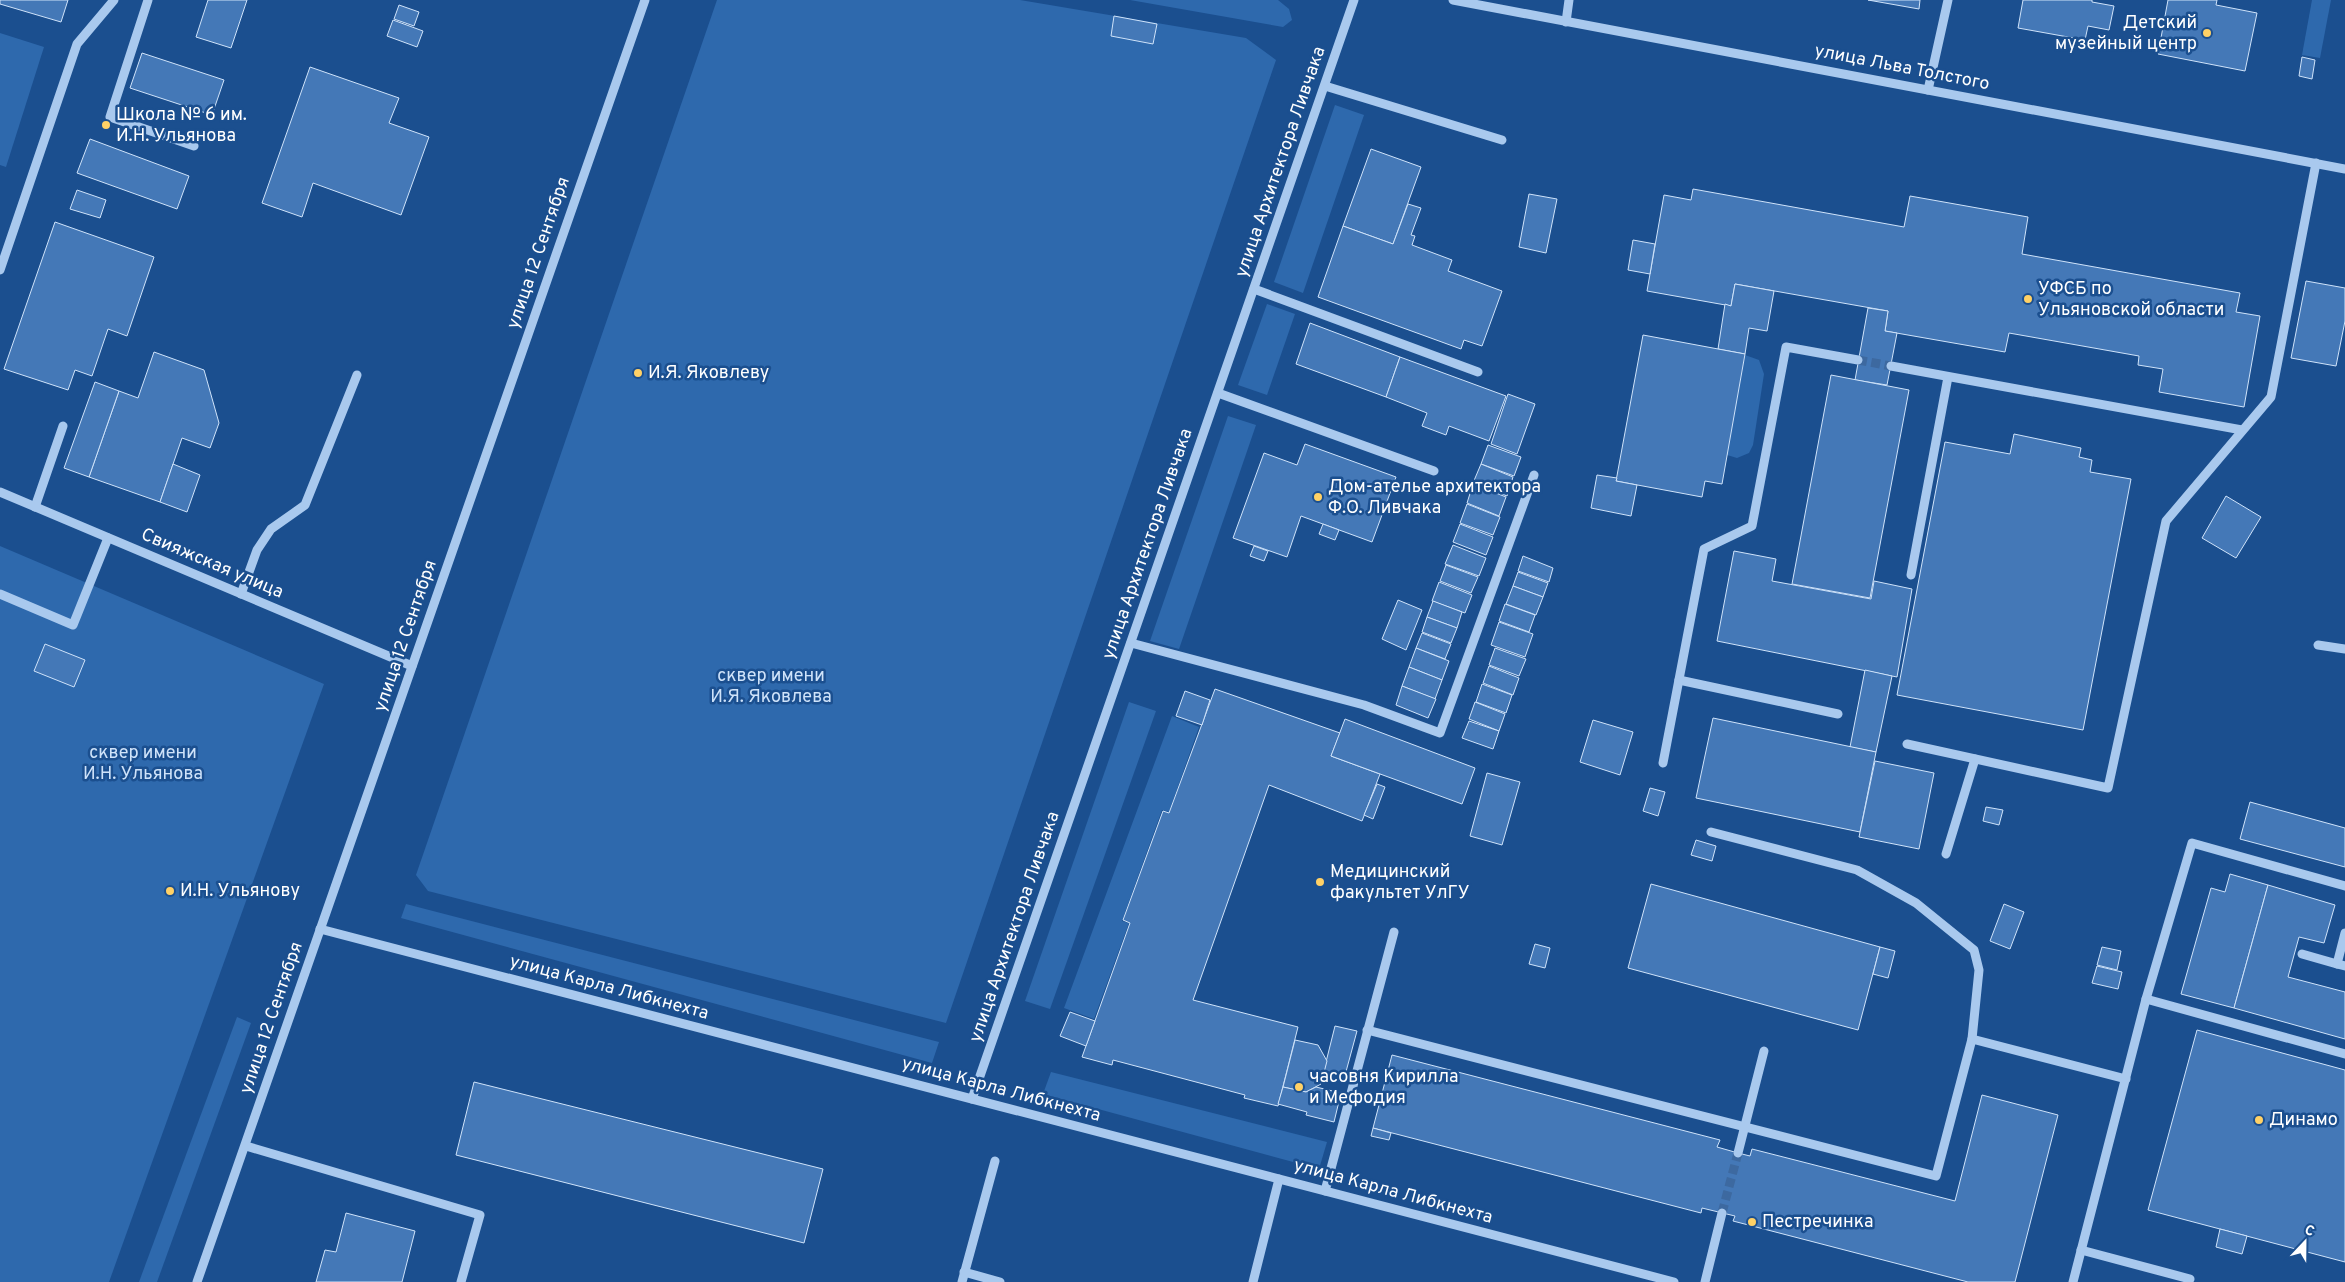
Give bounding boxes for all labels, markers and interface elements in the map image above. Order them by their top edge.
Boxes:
place label: Детский музейный центр [2055,12,2197,56]
marker: Детский музейный центр [2201,27,2213,39]
street label: улица Льва Толстого [1812,40,1992,96]
street label: улица Архитектора Ливчака [1231,44,1331,280]
place label: Школа № 6 им. И.Н. Ульянова [116,104,247,148]
marker: Школа № 6 им. И.Н. Ульянова [100,119,112,131]
street label: улица 12 Сентября [502,174,576,332]
place label: УФСБ по Ульяновской области [2038,278,2224,322]
marker: УФСБ по Ульяновской области [2022,293,2034,305]
place label: И.Я. Яковлеву [648,362,769,385]
marker: И.Я. Яковлеву [632,367,644,379]
street label: улица Архитектора Ливчака [1098,426,1198,662]
place label: Дом-ателье архитектора Ф.О. Ливчака [1328,476,1541,520]
marker: Дом-ателье архитектора Ф.О. Ливчака [1312,491,1324,503]
street label: Свияжская улица [137,524,287,604]
street label: улица 12 Сентября [369,557,443,715]
park label: сквер имени И.Я. Яковлева [710,665,832,709]
park label: сквер имени И.Н. Ульянова [83,742,203,786]
street label: улица Архитектора Ливчака [965,809,1065,1045]
place label: Медицинский факультет УлГУ [1330,861,1470,905]
marker: Медицинский факультет УлГУ [1314,876,1326,888]
place label: И.Н. Ульянову [180,880,300,903]
marker: И.Н. Ульянову [164,885,176,897]
street label: улица 12 Сентября [235,939,309,1097]
street label: улица Карла Либкнехта [507,950,711,1026]
street label: улица Карла Либкнехта [899,1052,1103,1128]
place label: часовня Кирилла и Мефодия [1309,1066,1459,1110]
marker: часовня Кирилла и Мефодия [1293,1081,1305,1093]
place label: Динамо [2269,1109,2338,1132]
marker: Динамо [2253,1114,2265,1126]
street label: улица Карла Либкнехта [1291,1154,1495,1230]
place label: Пестречинка [1762,1211,1873,1234]
marker: Пестречинка [1746,1216,1758,1228]
north arrow [2280,1217,2330,1267]
text: С [2302,1222,2317,1241]

